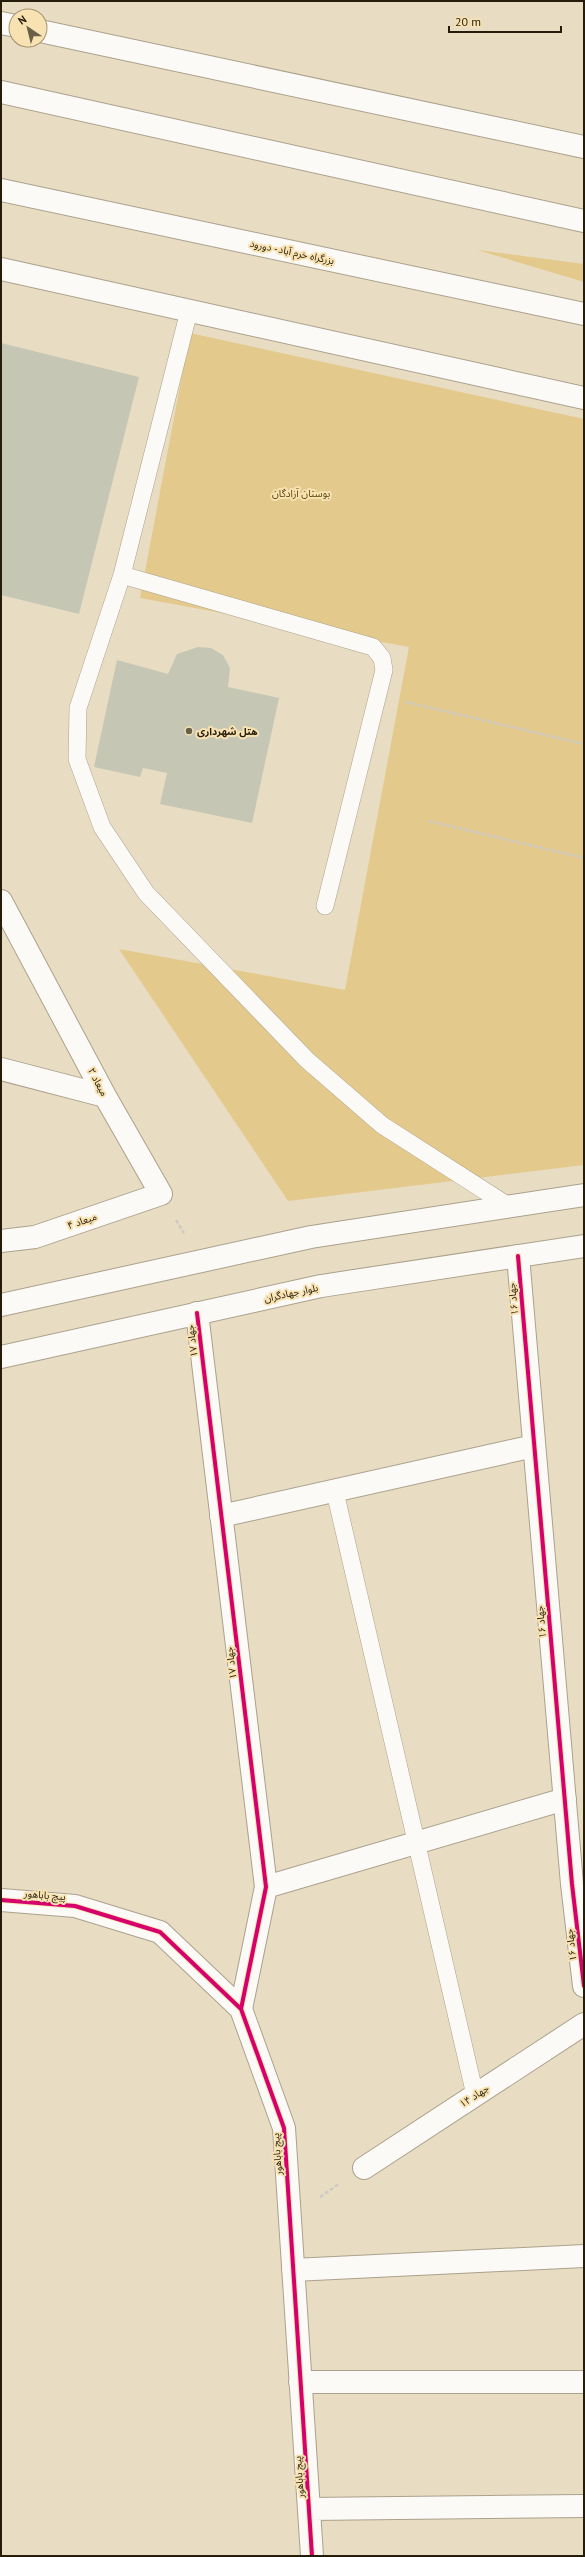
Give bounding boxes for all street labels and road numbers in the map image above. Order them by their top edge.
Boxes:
street label: بزرگراه خرم آباد - دورود [248,237,336,269]
street label: میعاد ۲ [85,1066,111,1098]
street label: میعاد ۴ [66,1210,98,1232]
street label: بلوار جهادگران [263,1281,319,1305]
street label: جهاد ۱۶ [505,1282,521,1316]
street label: جهاد ۱۷ [184,1324,200,1358]
street label: جهاد ۱۶ [533,1605,549,1639]
street label: جهاد ۱۷ [223,1646,239,1680]
street label: پیچ باباهور [22,1887,66,1904]
street label: جهاد ۱۶ [563,1928,579,1962]
street label: جهاد ۱۴ [457,2082,491,2110]
street label: پیچ باباهور [269,2133,286,2176]
street label: پیچ باباهور [291,2456,308,2499]

